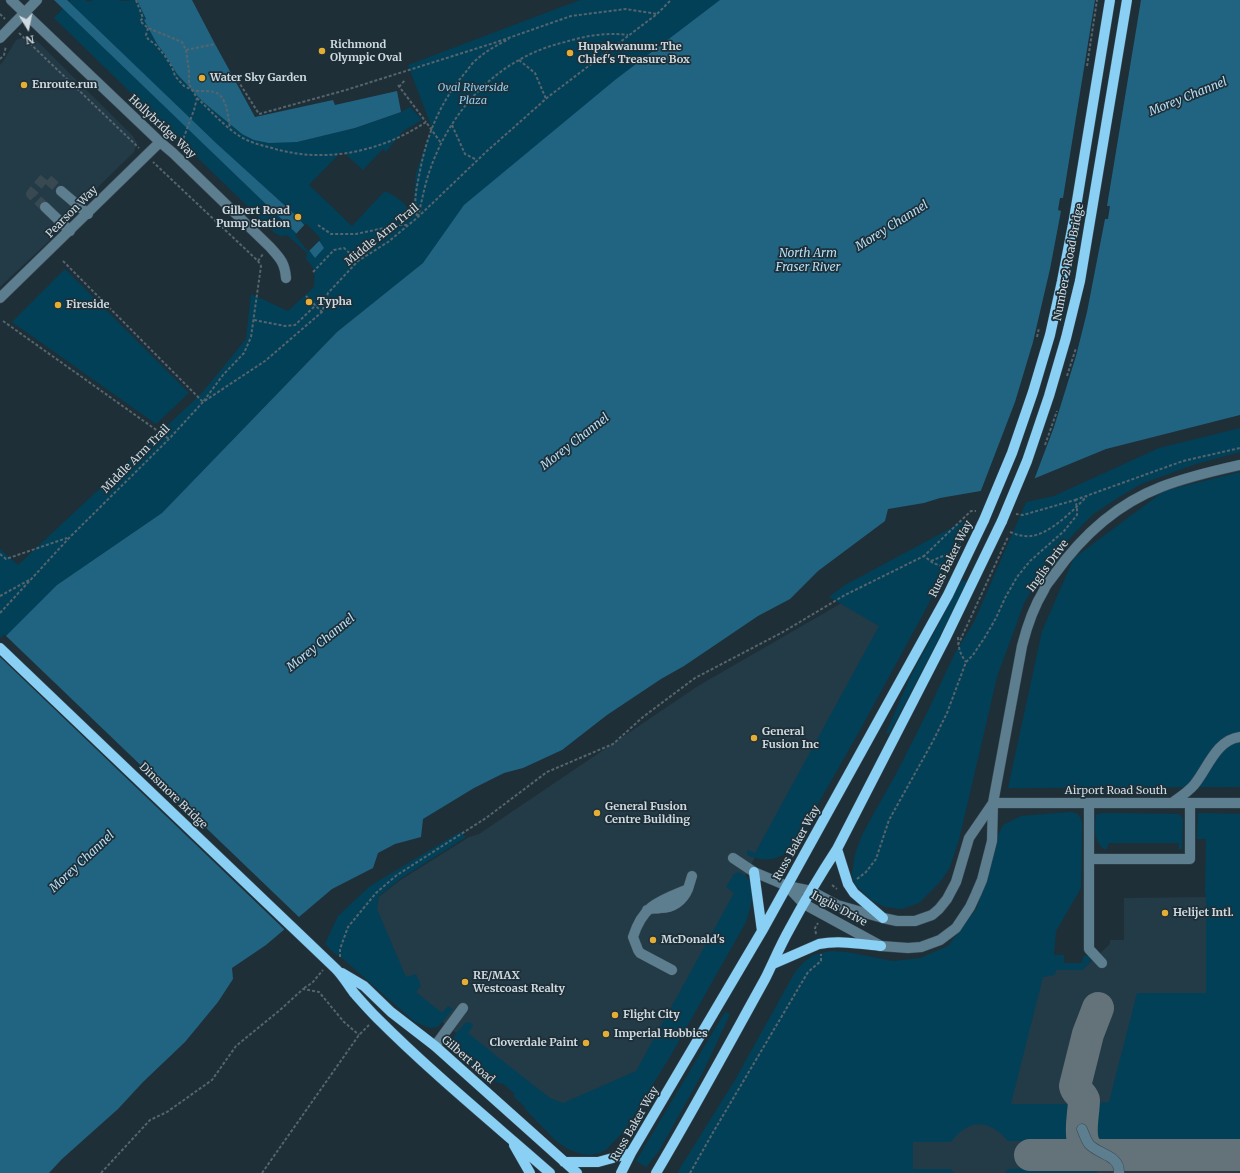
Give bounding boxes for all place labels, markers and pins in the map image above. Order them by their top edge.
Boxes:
place label: Richmond Olympic Oval [330,38,402,64]
place label: Hupakwanum: The Chief's Treasure Box [578,40,690,66]
marker: Richmond Olympic Oval [317,46,327,56]
marker: Hupakwanum: The Chief's Treasure Box [565,48,575,58]
place label: Water Sky Garden [210,71,307,85]
marker: Water Sky Garden [197,73,207,83]
place label: Enroute.run [32,78,97,92]
marker: Enroute.run [19,80,29,90]
place label: Gilbert Road Pump Station [216,204,290,230]
marker: Gilbert Road Pump Station [293,212,303,222]
place label: Typha [317,295,352,309]
marker: Typha [304,297,314,307]
place label: Fireside [66,298,109,312]
marker: Fireside [53,300,63,310]
place label: General Fusion Inc [762,725,819,751]
marker: General Fusion Inc [749,733,759,743]
place label: General Fusion Centre Building [605,800,690,826]
marker: General Fusion Centre Building [592,808,602,818]
place label: Helijet Intl. [1173,906,1234,920]
marker: Helijet Intl. [1160,908,1170,918]
place label: McDonald's [661,933,725,947]
marker: McDonald's [648,935,658,945]
place label: RE/MAX Westcoast Realty [473,969,565,995]
marker: RE/MAX Westcoast Realty [460,977,470,987]
place label: Flight City [623,1008,680,1022]
marker: Flight City [610,1010,620,1020]
place label: Imperial Hobbies [614,1027,708,1041]
marker: Imperial Hobbies [601,1029,611,1039]
place label: Cloverdale Paint [490,1036,578,1050]
marker: Cloverdale Paint [581,1038,591,1048]

